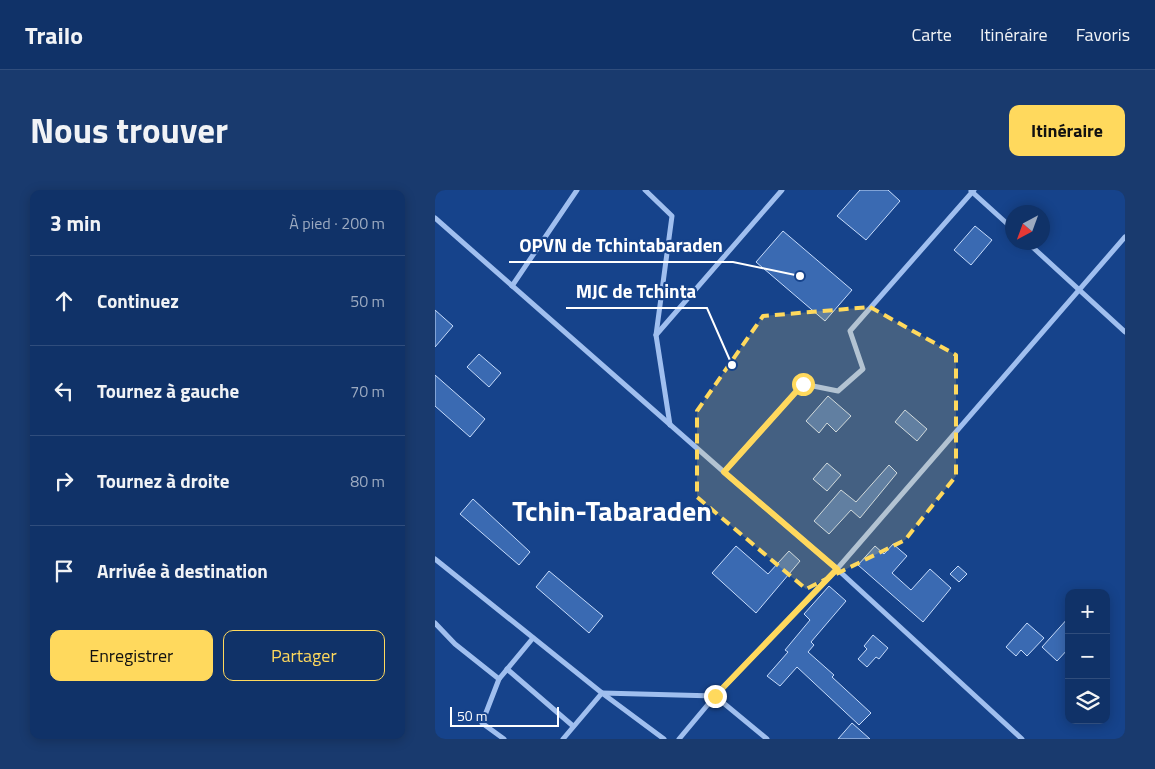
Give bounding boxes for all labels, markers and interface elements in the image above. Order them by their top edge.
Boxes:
text: Trailo [25,17,83,53]
text: Carte [911,21,952,48]
text: Itinéraire [980,21,1048,48]
text: Favoris [1076,21,1130,48]
text: Nous trouver [30,103,228,157]
button: Itinéraire [1009,105,1125,156]
north arrow [1005,205,1050,250]
text: 3 min [50,207,101,239]
text: À pied · 200 m [289,211,385,235]
callout: OPVN de Tchintabaraden [509,228,733,262]
text: OPVN de Tchintabaraden [519,230,723,259]
callout: MJC de Tchinta [566,274,707,308]
text: MJC de Tchinta [576,276,697,305]
text: Continuez [97,286,179,315]
icon: ahead [50,287,78,315]
text: 50 m [350,289,385,313]
route start [792,373,815,396]
text: Tournez à gauche [97,376,239,405]
icon: left [50,377,78,405]
text: 70 m [350,379,385,403]
text: Tournez à droite [97,466,229,495]
icon: right [50,467,78,495]
text: 80 m [350,469,385,493]
district label: Tchin-Tabaraden [512,489,712,532]
text: Arrivée à destination [97,556,268,585]
icon: arrive [50,557,78,585]
map controls [1065,589,1110,724]
button: + [1065,589,1110,634]
button: Enregistrer [50,630,213,681]
button: Partager [223,630,385,681]
button: − [1065,634,1110,679]
button: layers [1065,679,1110,724]
route end [704,685,727,708]
scale bar [450,704,559,727]
text: 50 m [457,705,487,726]

